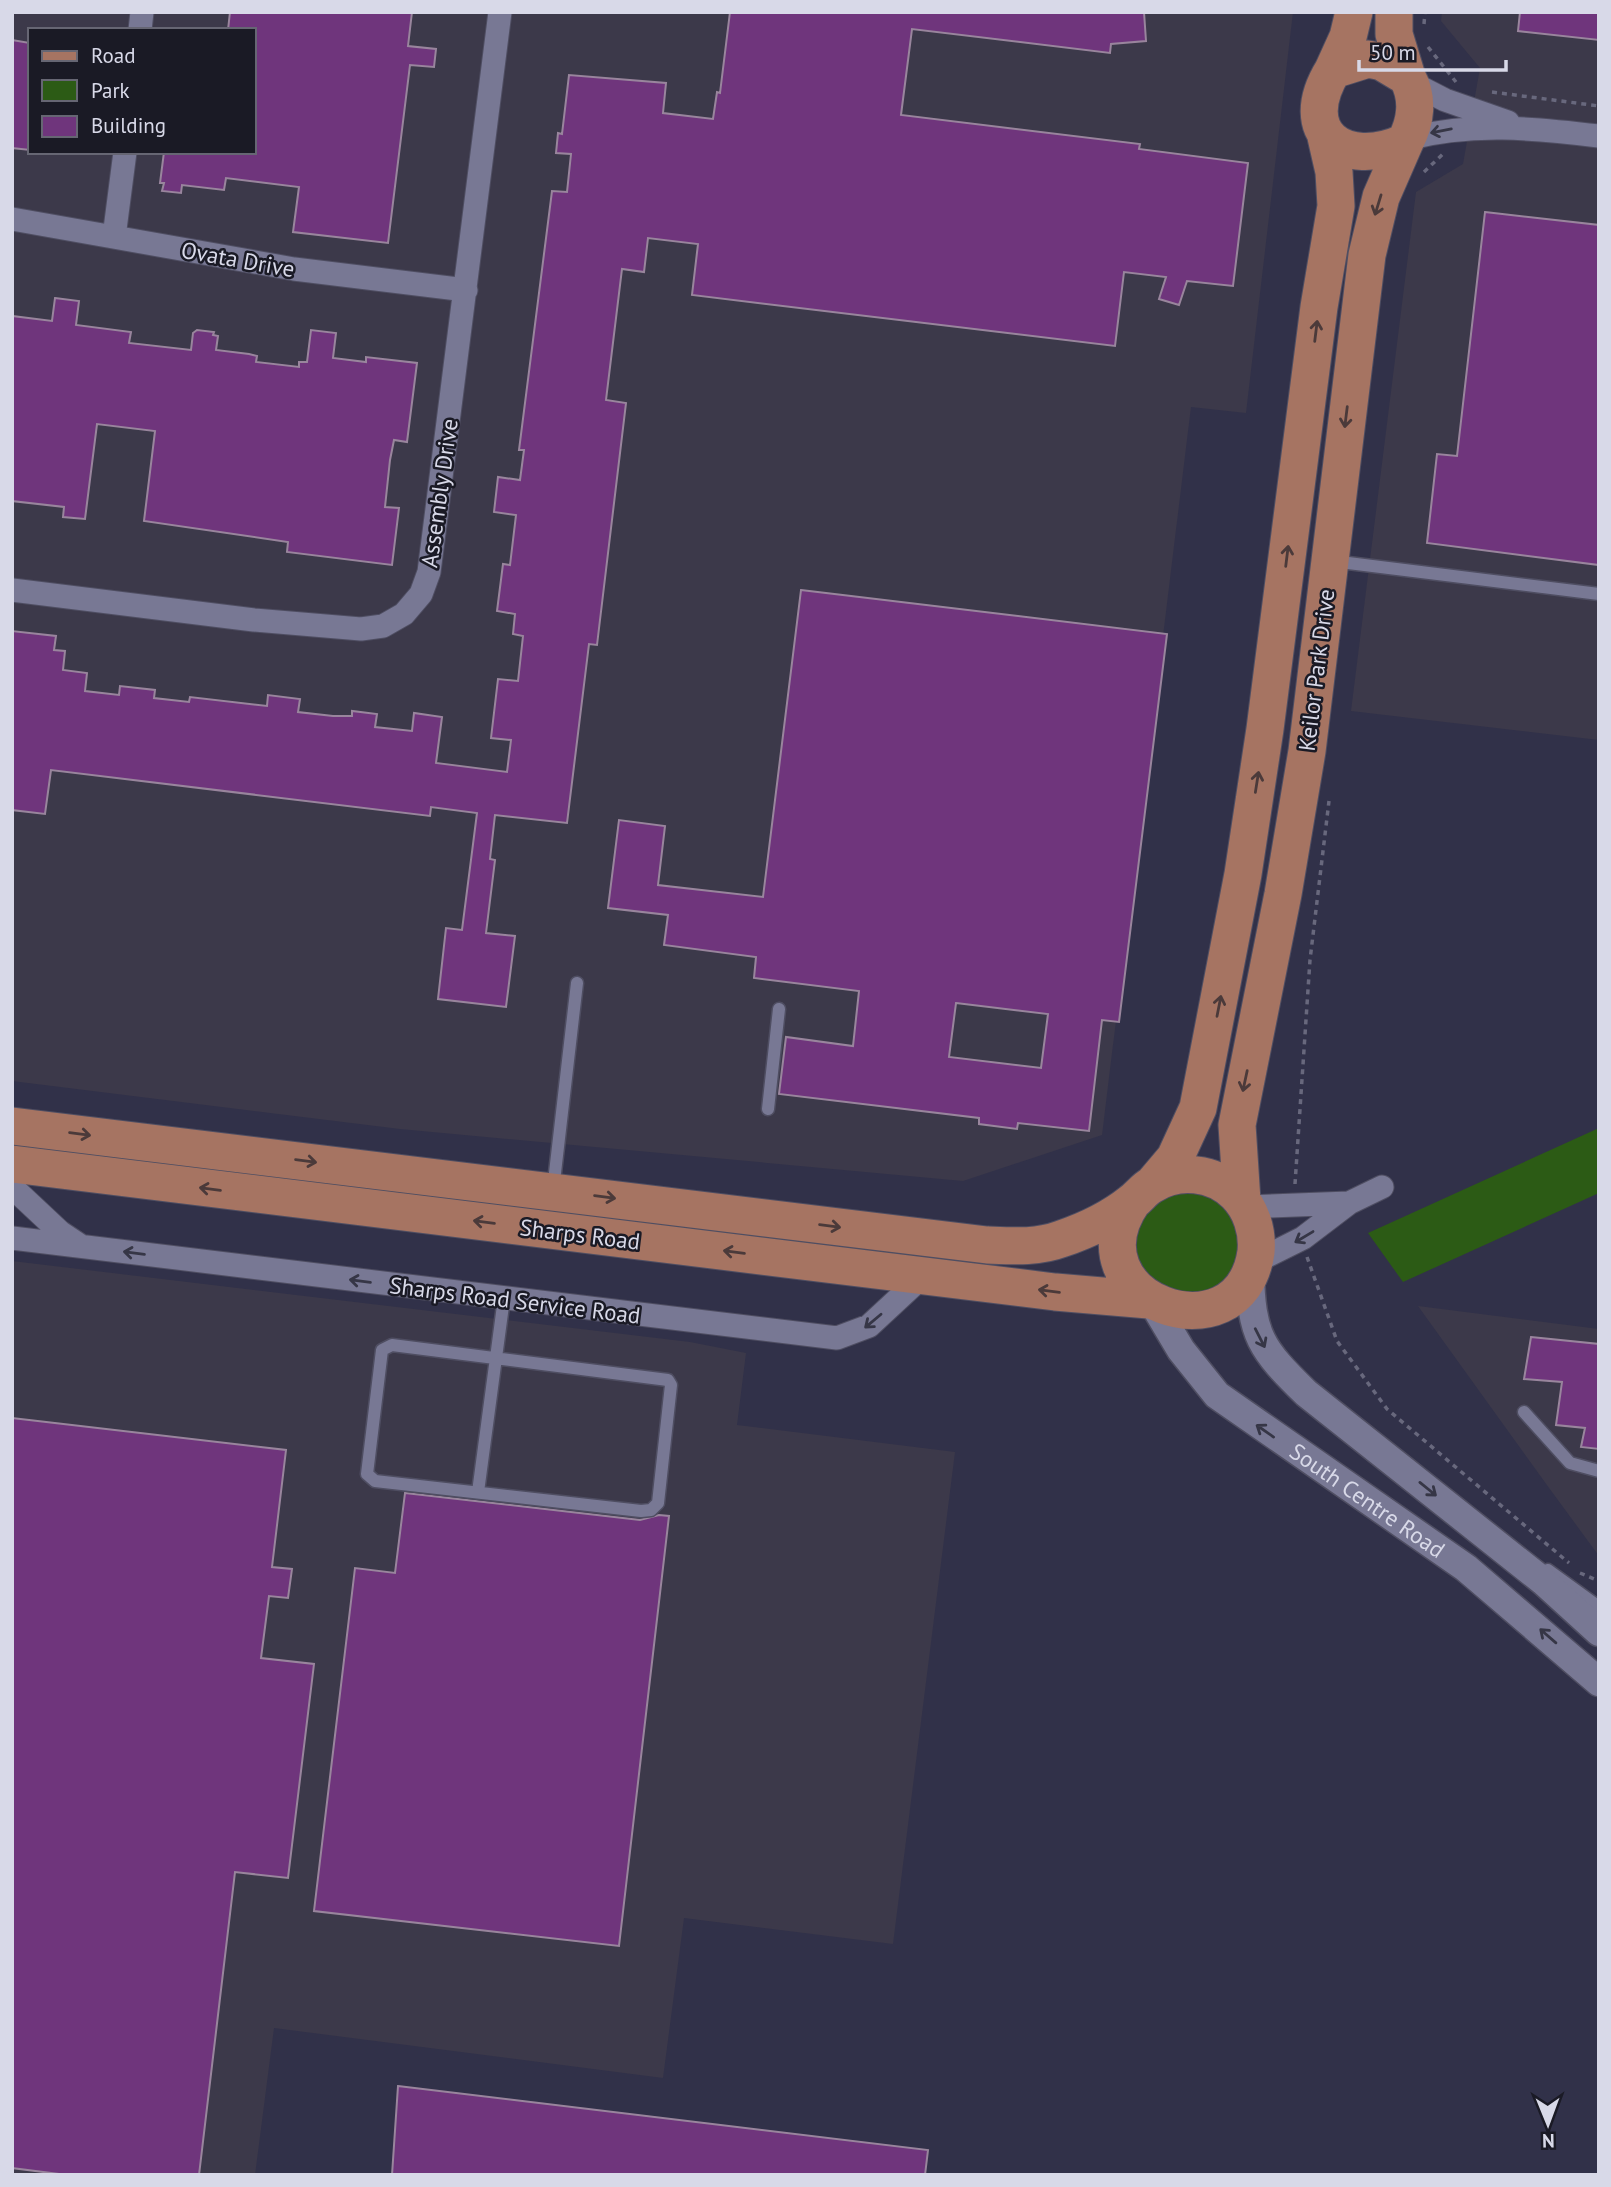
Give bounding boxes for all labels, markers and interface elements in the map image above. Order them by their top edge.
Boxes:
legend [28,28,256,154]
scale bar [1359,28,1506,72]
text: 50 m [1370,39,1416,66]
text: Road [91,42,135,69]
text: Park [91,77,130,104]
text: Building [91,112,166,139]
one-way arrow [1430,125,1453,139]
one-way arrow [1371,194,1384,216]
street label: Ovata Drive [179,235,297,283]
one-way arrow [1309,320,1322,343]
one-way arrow [1340,405,1353,428]
street label: Assembly Drive [414,417,464,569]
one-way arrow [1281,546,1294,568]
street label: Keilor Park Drive [1292,587,1340,753]
one-way arrow [1251,771,1264,794]
one-way arrow [1212,995,1226,1018]
one-way arrow [1238,1069,1252,1092]
one-way arrow [68,1128,91,1141]
one-way arrow [294,1155,317,1168]
one-way arrow [199,1182,222,1195]
one-way arrow [593,1191,616,1204]
street label: Sharps Road [518,1212,642,1256]
one-way arrow [473,1215,496,1228]
one-way arrow [819,1219,841,1232]
one-way arrow [1294,1230,1314,1244]
one-way arrow [724,1246,746,1259]
one-way arrow [123,1247,146,1260]
street label: Sharps Road Service Road [388,1270,642,1330]
one-way arrow [349,1274,372,1287]
one-way arrow [1038,1285,1061,1298]
one-way arrow [865,1314,883,1329]
one-way arrow [1254,1327,1267,1348]
one-way arrow [1256,1424,1275,1438]
street label: South Centre Road [1285,1436,1451,1564]
one-way arrow [1418,1482,1436,1497]
one-way arrow [1539,1628,1557,1644]
north arrow [1513,2089,1583,2159]
text: N [1542,2129,1555,2153]

